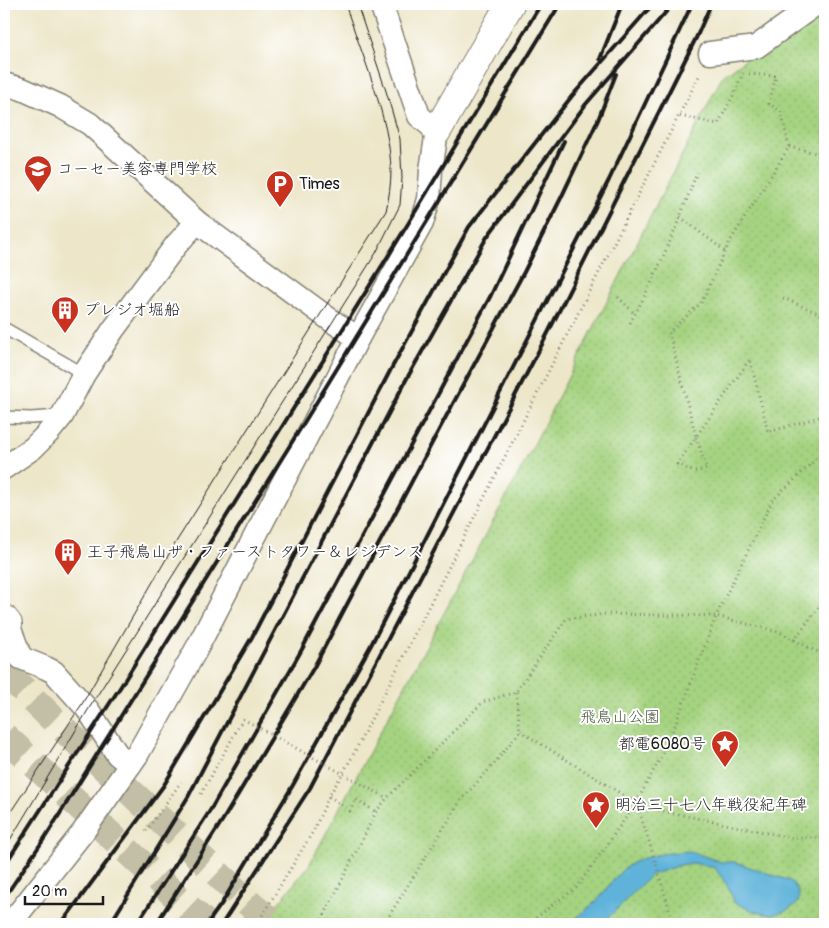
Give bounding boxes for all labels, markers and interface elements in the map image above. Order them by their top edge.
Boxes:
school or university icon: コーセー美容専門学校 [23,154,53,193]
place label: コーセー美容専門学校 [57,159,217,179]
parking icon: Times [265,169,295,208]
place label: Times [299,174,340,194]
building icon: プレジオ堀船 [50,295,80,334]
place label: プレジオ堀船 [84,300,180,320]
building icon: 王子飛鳥山ザ・ファーストタワー＆レジデンス [53,537,83,576]
place label: 王子飛鳥山ザ・ファーストタワー＆レジデンス [87,542,423,562]
park label: 飛鳥山公園 [580,707,660,727]
place icon: 都電6080号 [710,729,740,768]
place label: 都電6080号 [619,734,706,754]
place icon: 明治三十七八年戦役紀年碑 [581,790,611,829]
place label: 明治三十七八年戦役紀年碑 [615,795,807,815]
scale bar [25,873,102,905]
text: 20 m [32,882,67,901]

